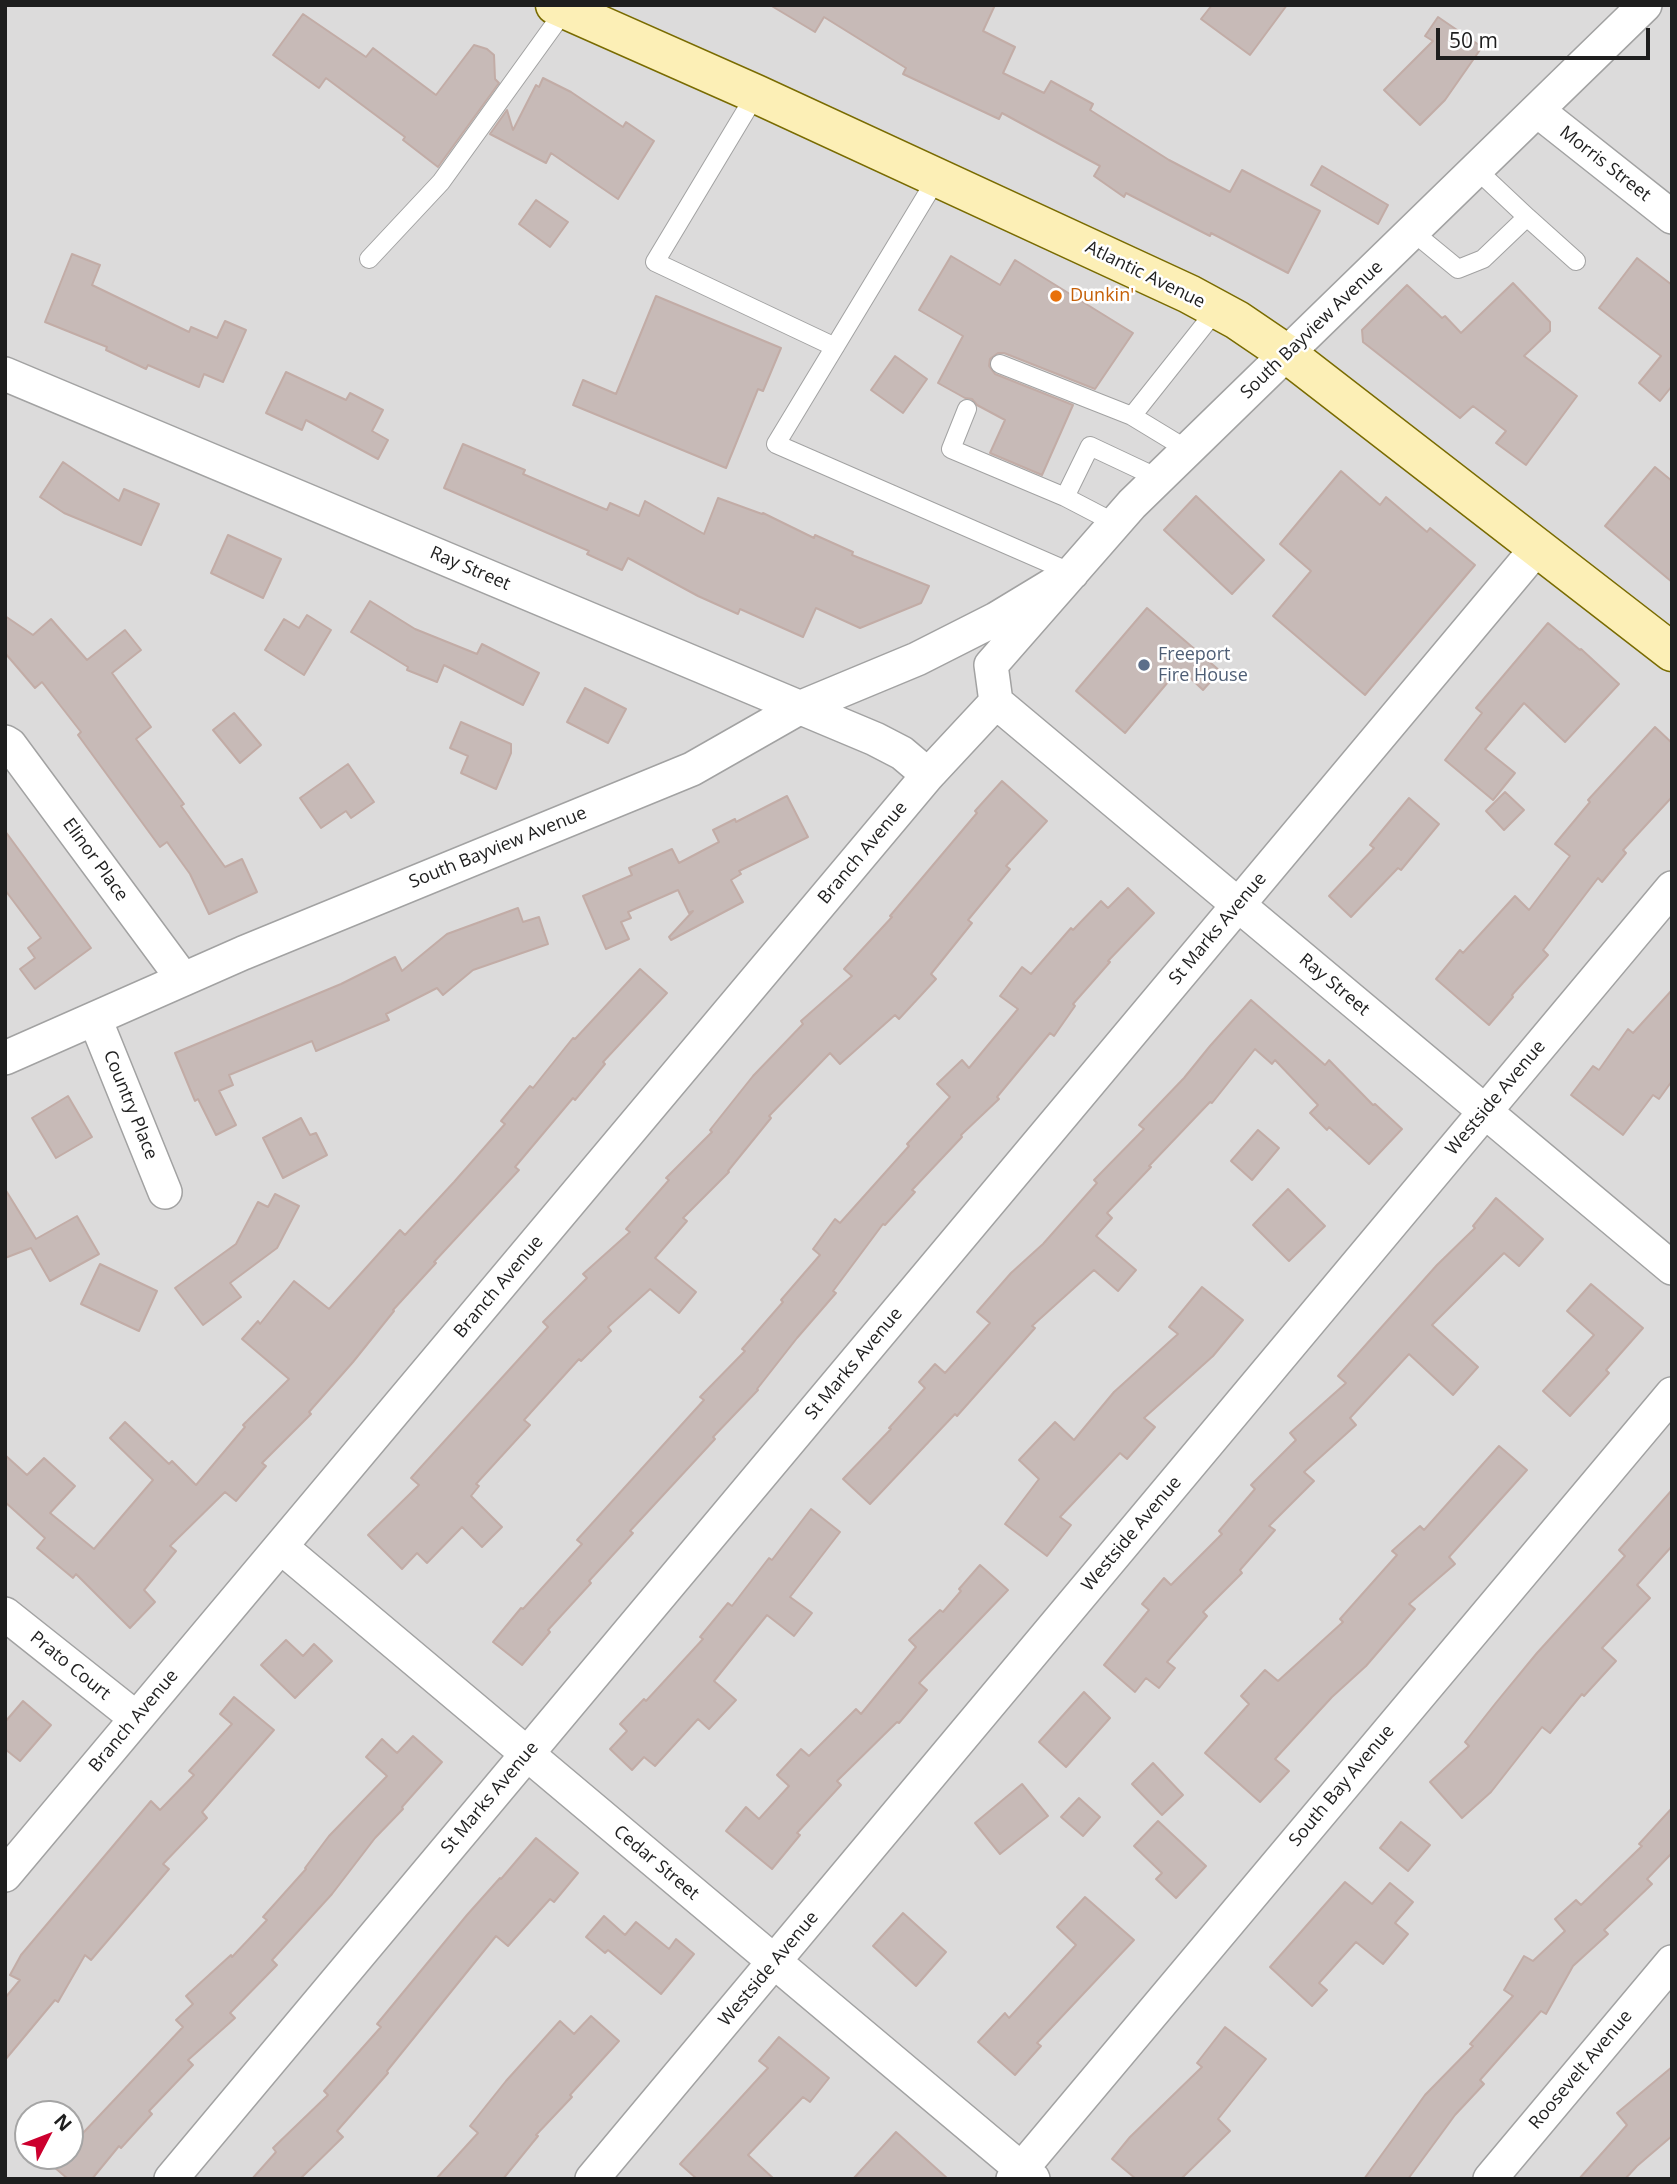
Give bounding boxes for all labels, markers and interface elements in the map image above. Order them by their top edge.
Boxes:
scale bar [1439,14,1652,58]
text: 50 m [1449,26,1498,54]
street label: Morris Street [1555,122,1655,206]
street label: Atlantic Avenue [1082,237,1208,313]
street label: South Bayview Avenue [1236,256,1388,404]
place label: Dunkin' [1070,285,1134,307]
marker: Dunkin' [1048,288,1064,304]
street label: Ray Street [427,542,513,596]
place label: Freeport Fire House [1158,644,1248,686]
marker: Freeport Fire House [1136,657,1152,673]
street label: Branch Avenue [814,797,912,909]
street label: South Bayview Avenue [406,803,590,893]
street label: Elinor Place [58,814,132,906]
street label: St Marks Avenue [1165,868,1271,990]
street label: Ray Street [1294,949,1374,1021]
street label: Westside Avenue [1442,1036,1550,1160]
street label: Country Place [98,1047,162,1163]
street label: Branch Avenue [450,1231,548,1343]
street label: St Marks Avenue [801,1303,907,1425]
street label: Westside Avenue [1078,1472,1186,1596]
street label: Prato Court [25,1627,115,1705]
street label: Branch Avenue [85,1665,183,1777]
street label: South Bay Avenue [1285,1721,1399,1851]
street label: St Marks Avenue [437,1737,543,1859]
street label: Cedar Street [609,1821,703,1905]
street label: Westside Avenue [715,1907,823,2031]
street label: Roosevelt Avenue [1525,2006,1637,2134]
north arrow [14,2100,84,2170]
text: N [48,2108,78,2137]

